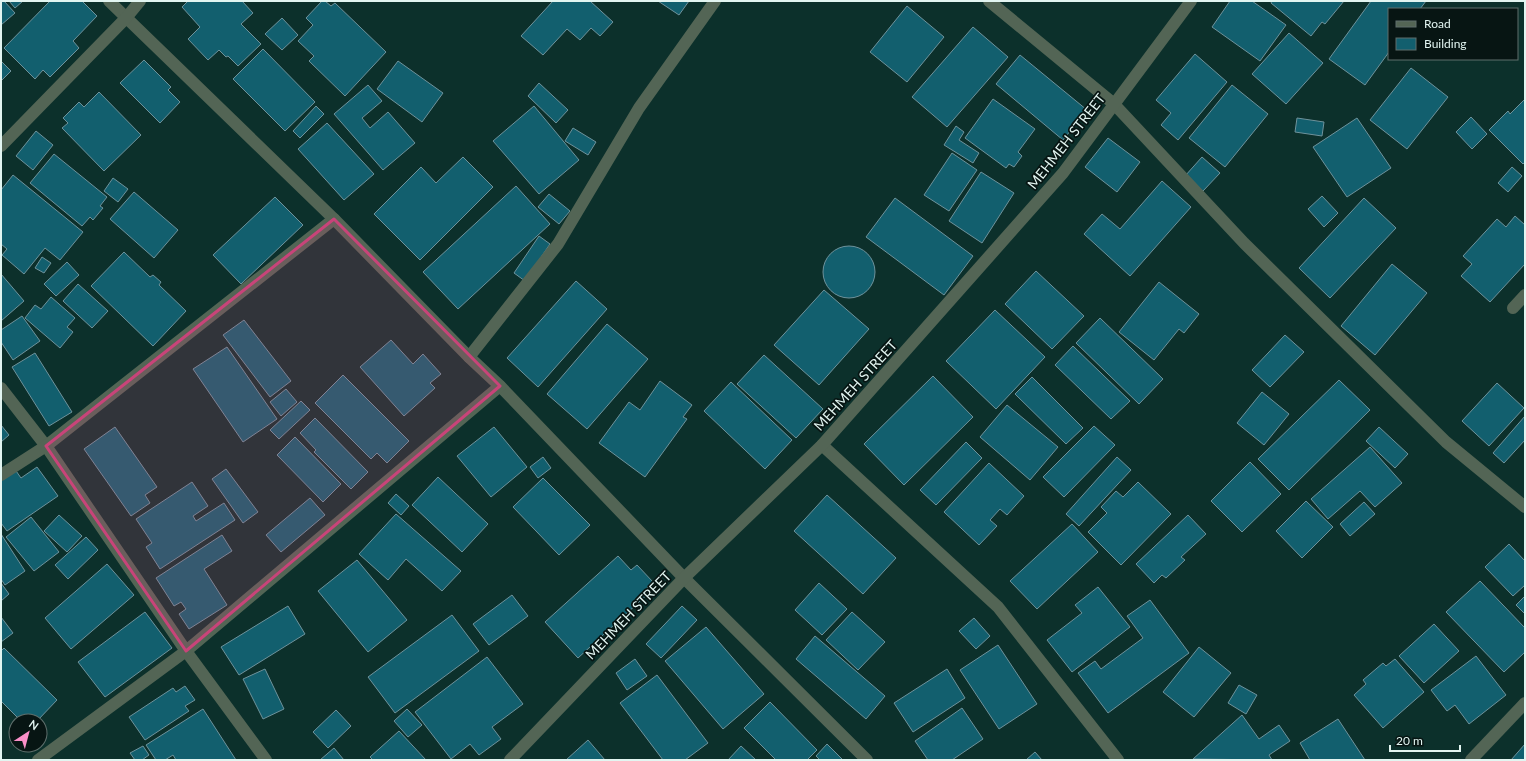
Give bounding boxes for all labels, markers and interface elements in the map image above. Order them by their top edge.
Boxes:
legend [1388,8,1518,60]
text: Road [1424,16,1451,31]
text: Building [1424,36,1467,51]
street label: MEHMEH STREET [1024,89,1109,192]
street label: MEHMEH STREET [810,336,901,434]
street label: MEHMEH STREET [582,567,675,663]
north arrow [8,713,48,753]
text: N [27,717,41,732]
scale bar [1390,727,1460,753]
text: 20 m [1396,733,1423,748]

